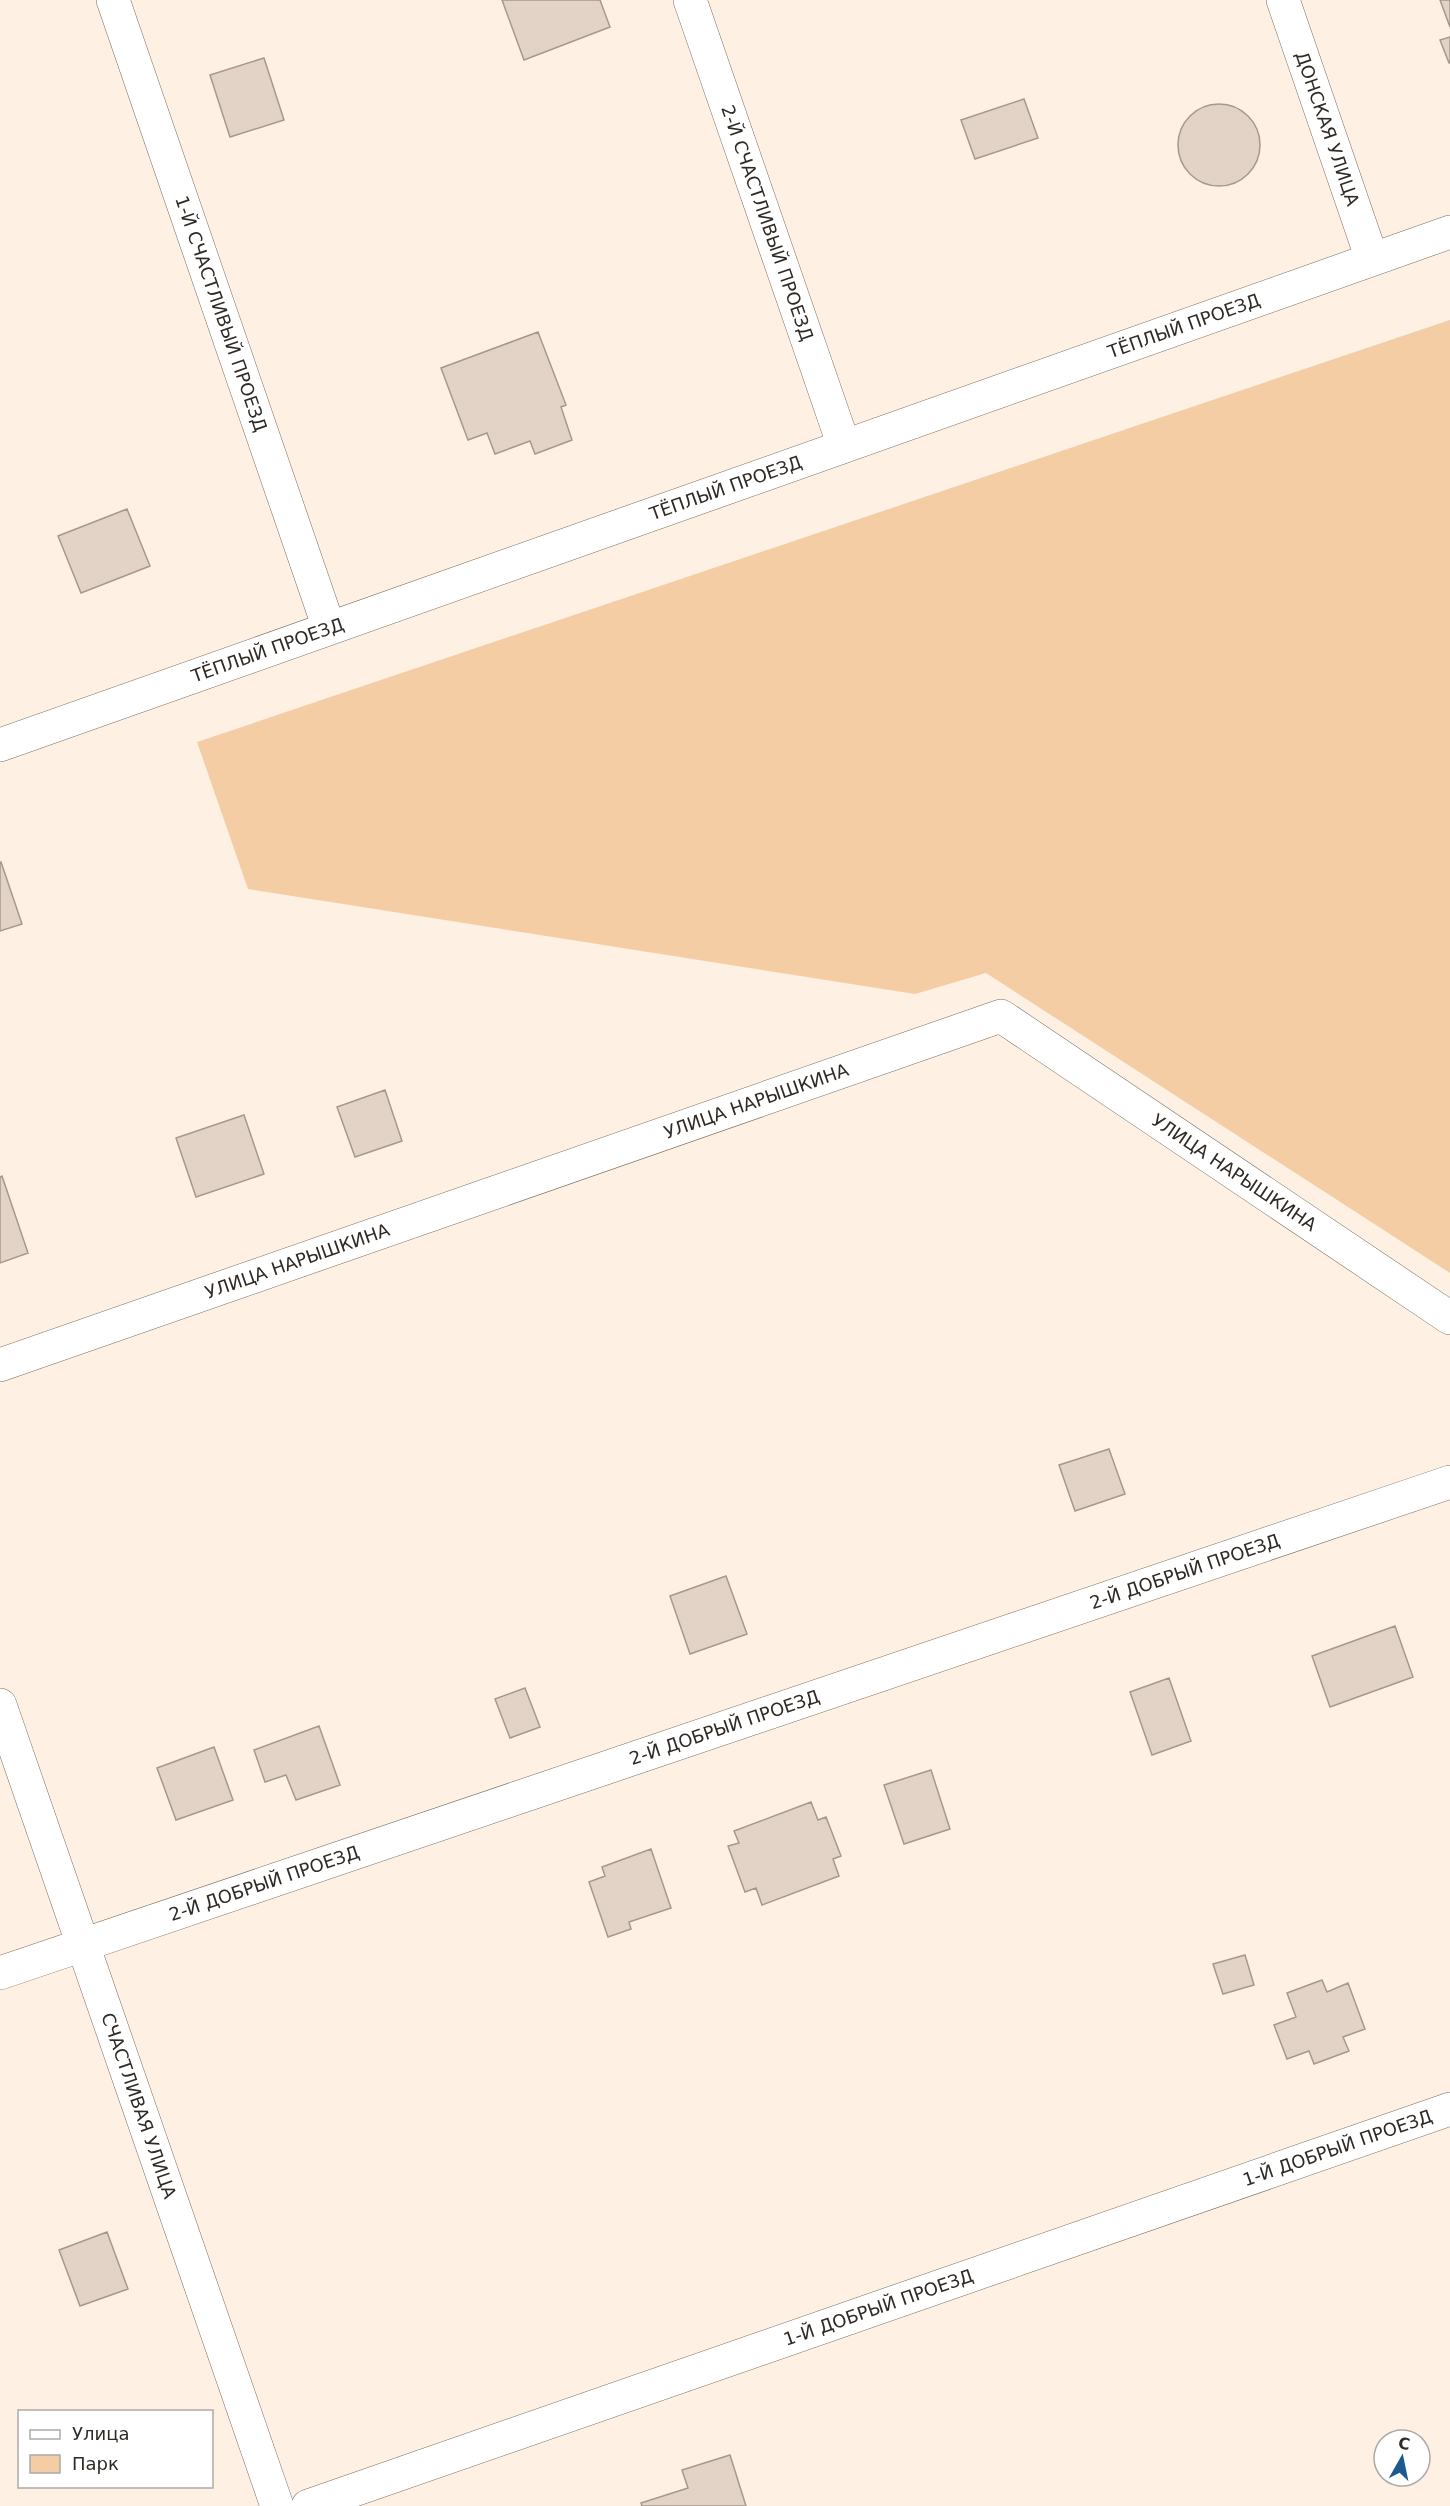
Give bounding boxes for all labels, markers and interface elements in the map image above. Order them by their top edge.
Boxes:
street label: ДОНСКАЯ УЛИЦА [1291,48,1364,209]
street label: 2-Й СЧАСТЛИВЫЙ ПРОЕЗД [717,102,818,344]
street label: 1-Й СЧАСТЛИВЫЙ ПРОЕЗД [171,193,272,434]
street label: ТЁПЛЫЙ ПРОЕЗД [1104,289,1263,363]
street label: ТЁПЛЫЙ ПРОЕЗД [646,451,805,525]
street label: ТЁПЛЫЙ ПРОЕЗД [188,613,347,687]
street label: УЛИЦА НАРЫШКИНА [661,1059,852,1143]
street label: УЛИЦА НАРЫШКИНА [1148,1110,1321,1236]
street label: УЛИЦА НАРЫШКИНА [202,1219,393,1303]
street label: 2-Й ДОБРЫЙ ПРОЕЗД [1087,1529,1282,1613]
street label: 2-Й ДОБРЫЙ ПРОЕЗД [627,1685,822,1769]
street label: 2-Й ДОБРЫЙ ПРОЕЗД [166,1841,362,1925]
street label: СЧАСТЛИВАЯ УЛИЦА [97,2010,181,2202]
street label: 1-Й ДОБРЫЙ ПРОЕЗД [1240,2105,1435,2190]
street label: 1-Й ДОБРЫЙ ПРОЕЗД [781,2265,976,2350]
legend [18,2410,213,2488]
text: Улица [72,2423,129,2444]
north arrow [1372,2428,1432,2488]
text: С [1397,2433,1412,2454]
text: Парк [72,2453,119,2474]

